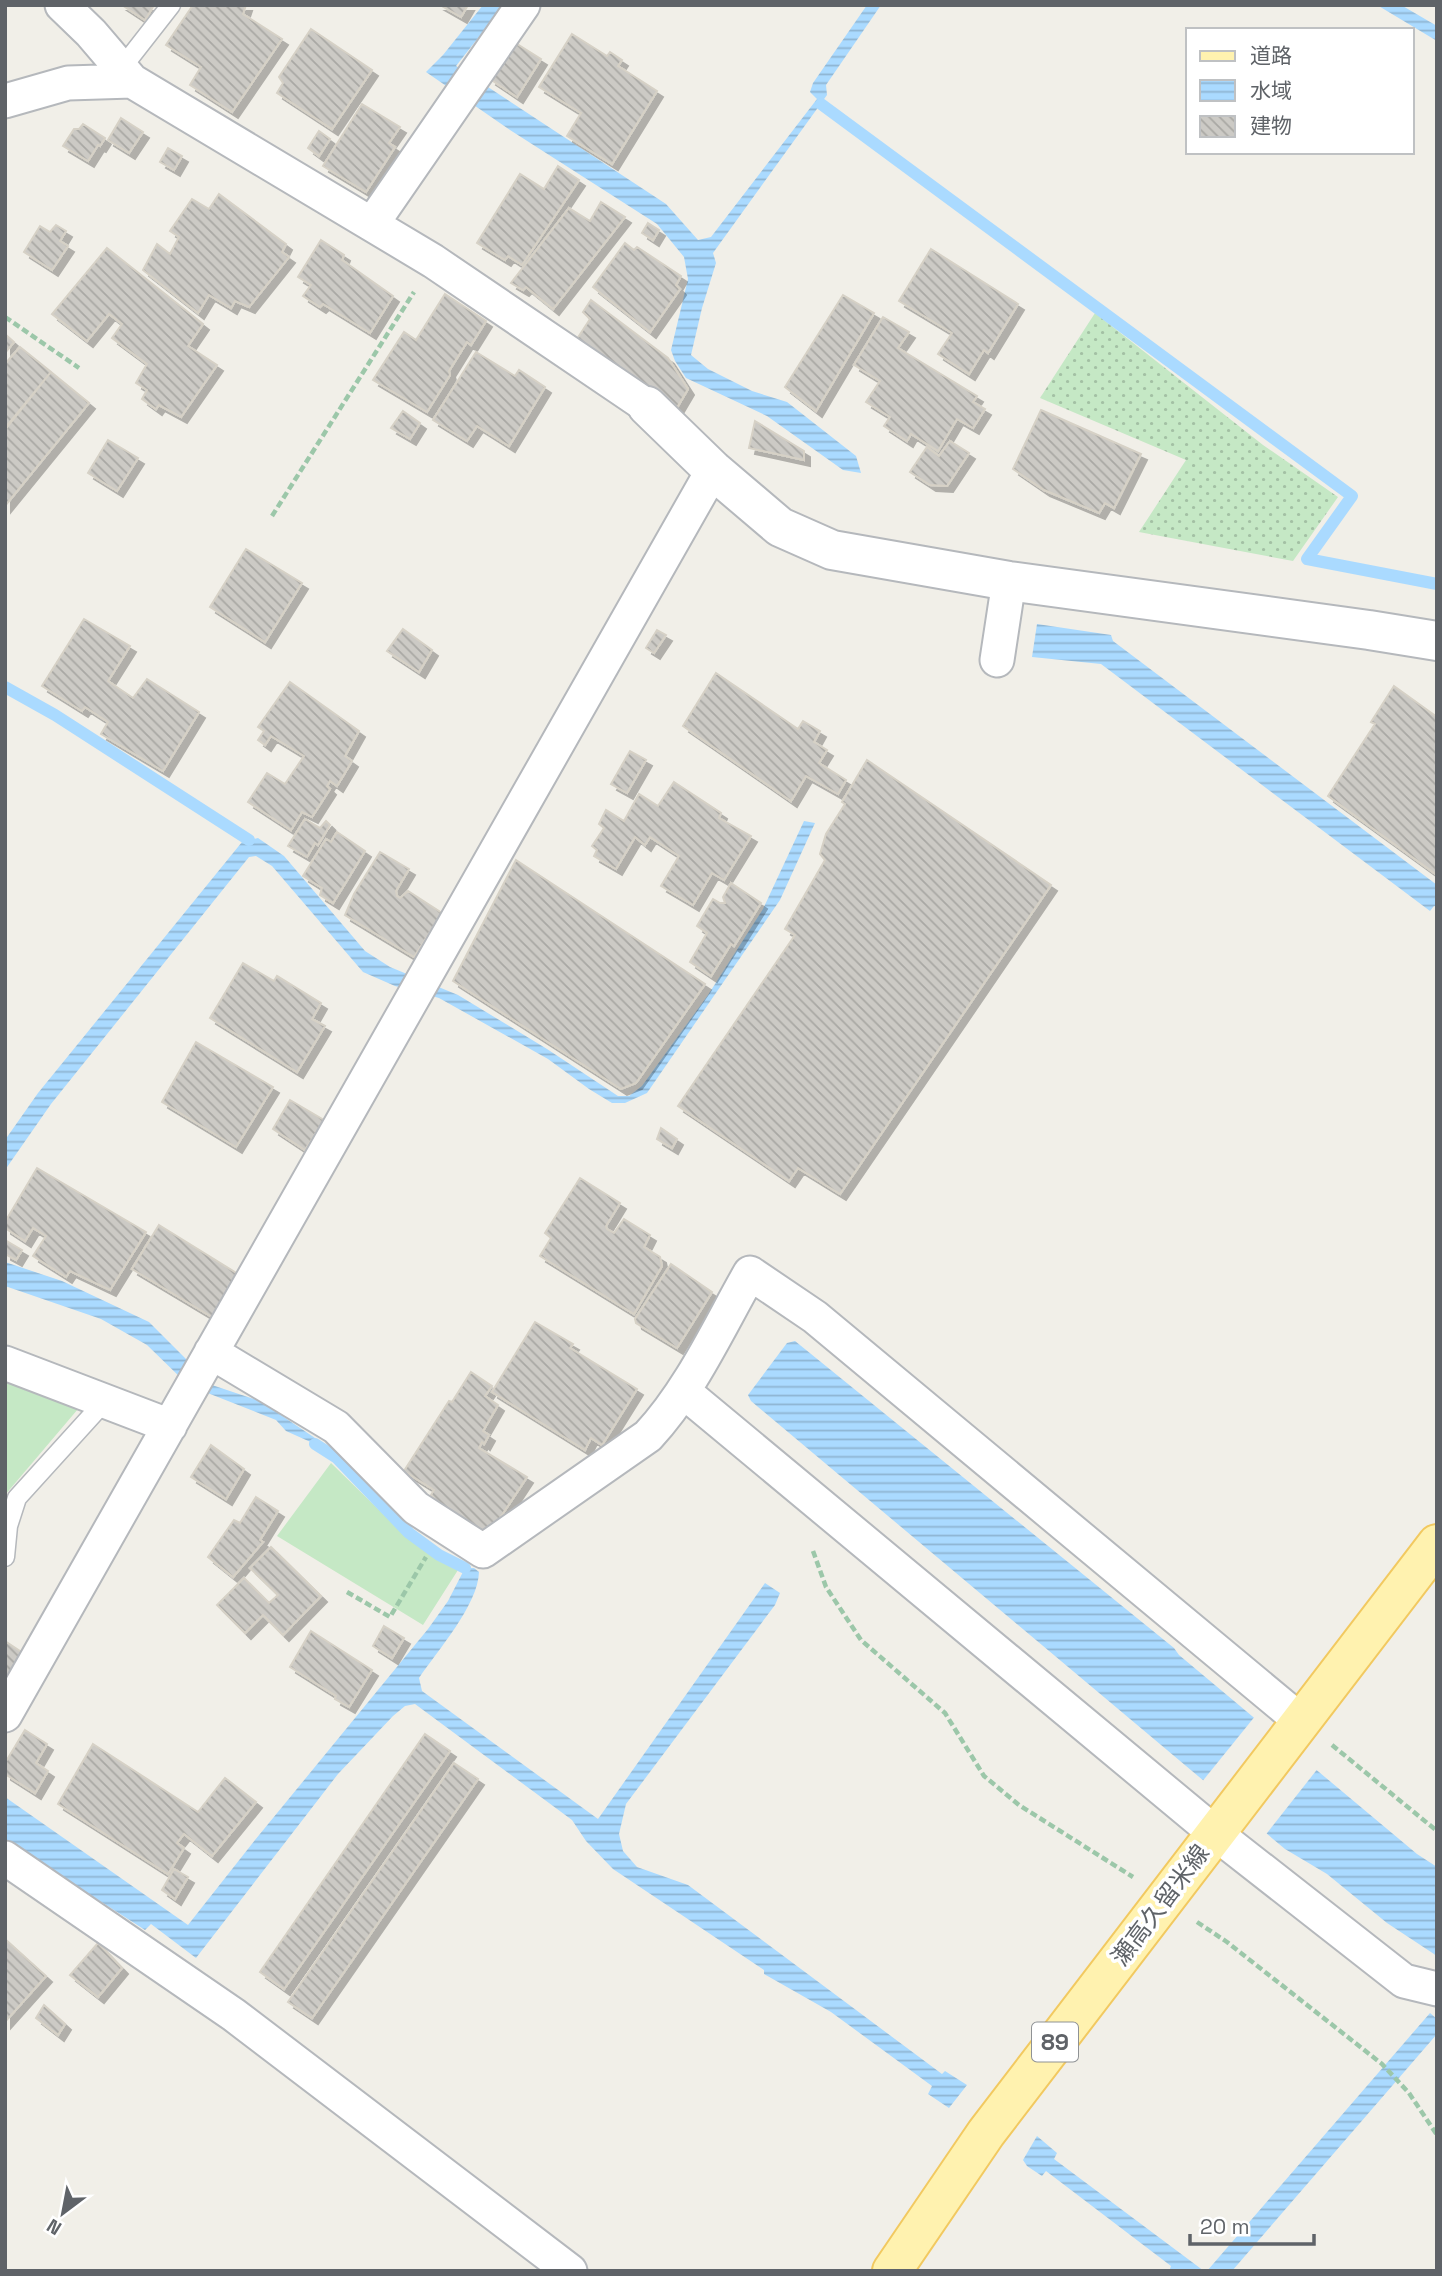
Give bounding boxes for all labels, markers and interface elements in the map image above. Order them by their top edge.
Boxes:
legend [1186,28,1414,154]
text: 道路 [1250,42,1292,69]
text: 水域 [1250,77,1292,104]
text: 建物 [1250,112,1292,139]
street label: 瀬高久留米線 [1104,1838,1216,1972]
road number: 89 [1032,2022,1078,2062]
north arrow [28,2178,98,2248]
scale bar [1190,2202,1314,2246]
text: N [42,2213,66,2241]
text: 20 m [1200,2213,1250,2240]

